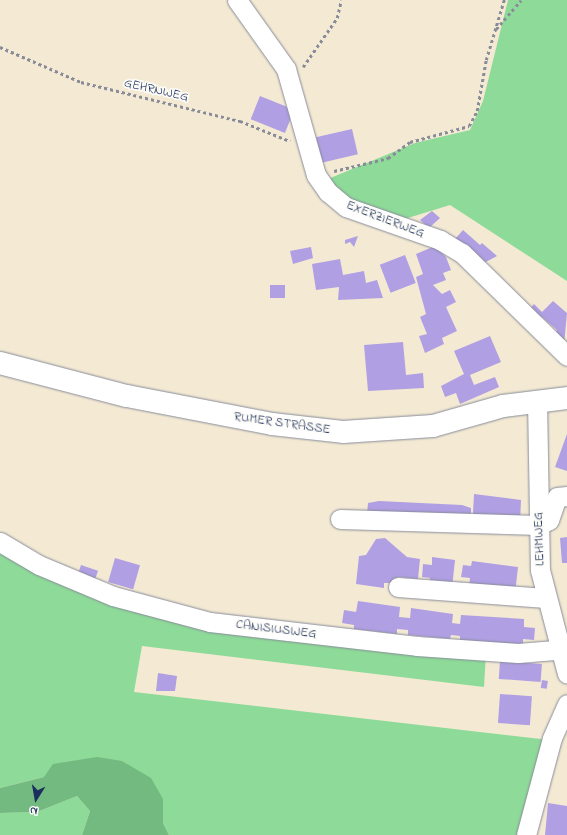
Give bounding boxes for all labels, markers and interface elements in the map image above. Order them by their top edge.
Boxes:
street label: GEHRNWEG [122,76,190,106]
street label: EXERZIERWEG [344,198,426,242]
street label: RUMER STRASSE [233,410,331,438]
street label: LEHMWEG [531,512,549,566]
street label: CANISIUSWEG [235,617,317,643]
north arrow [16,779,56,819]
text: N [29,802,39,819]

